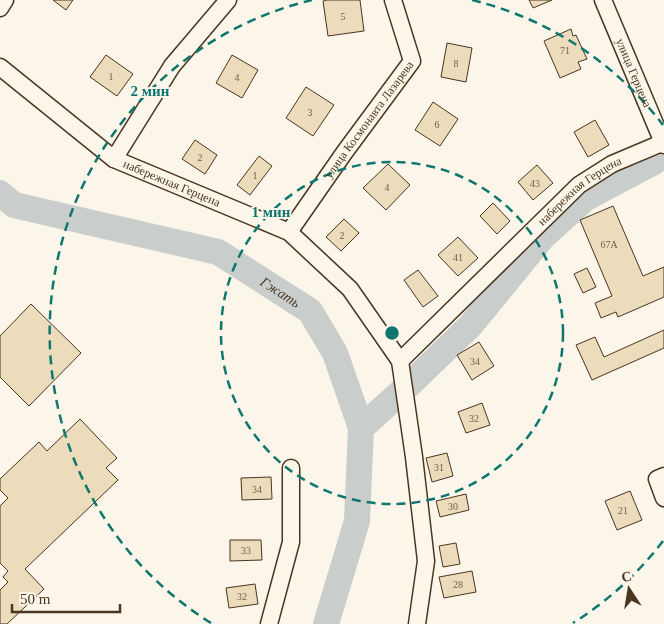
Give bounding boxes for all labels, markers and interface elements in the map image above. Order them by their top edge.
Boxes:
house number: 5 [341,11,346,22]
street label: улица Герцена [613,36,655,110]
house number: 71 [560,45,570,56]
street label: улица Космонавта Лазарева [322,58,417,181]
house number: 8 [454,58,459,69]
house number: 1 [109,71,114,82]
house number: 4 [235,72,240,83]
text: 2 мин [131,83,170,99]
house number: 3 [308,107,313,118]
house number: 6 [435,119,440,130]
house number: 2 [198,152,203,163]
street label: набережная Герцена [535,153,624,229]
street label: набережная Герцена [121,157,223,210]
house number: 1 [253,170,258,181]
house number: 43 [530,178,540,189]
house number: 4 [385,182,390,193]
text: 1 мин [252,204,291,220]
house number: 2 [340,230,345,241]
house number: 67А [600,239,618,250]
house number: 41 [453,252,463,263]
water label: Гжать [257,274,303,311]
centre of rings [383,324,401,342]
house number: 34 [470,356,480,367]
house number: 32 [469,413,479,424]
house number: 31 [434,462,444,473]
house number: 34 [252,484,262,495]
house number: 30 [448,501,458,512]
house number: 21 [618,505,628,516]
house number: 33 [241,545,251,556]
north arrow [604,564,654,614]
text: С [620,568,633,585]
house number: 28 [453,579,463,590]
scale bar [12,582,120,614]
text: 50 m [20,591,51,607]
house number: 32 [237,591,247,602]

